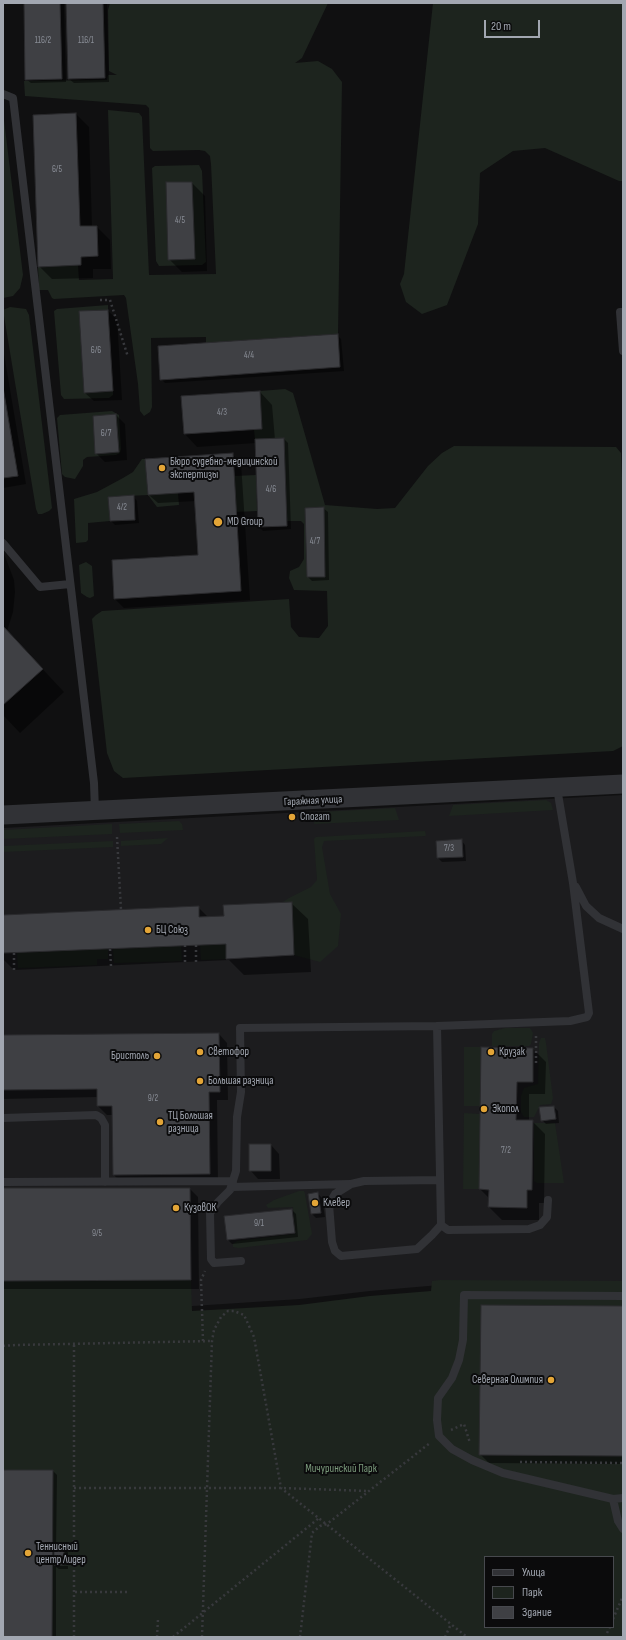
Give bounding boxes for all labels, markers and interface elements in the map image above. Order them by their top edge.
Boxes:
scale bar [486,12,542,38]
text: 20 m [491,19,511,34]
house number: 116/2 [35,36,51,46]
house number: 116/1 [78,36,94,46]
house number: 6/5 [52,165,62,175]
house number: 4/5 [175,216,185,226]
house number: 6/6 [91,346,101,356]
house number: 4/4 [244,351,254,361]
house number: 4/3 [217,408,227,418]
house number: 6/7 [101,429,111,439]
place label: Бюро судебно-медицинской экспертизы [170,455,278,481]
marker: Бюро судебно-медицинской экспертизы [157,463,167,473]
house number: 4/6 [266,485,276,495]
house number: 4/2 [117,503,127,513]
place label: MD Group [227,515,263,529]
marker: MD Group [212,516,224,528]
house number: 4/7 [310,537,320,547]
street label: Гаражная улица [283,793,343,809]
place label: Спогат [300,810,330,824]
marker: Спогат [287,812,297,822]
house number: 7/3 [444,844,454,854]
place label: БЦ Союз [156,923,188,937]
marker: БЦ Союз [143,925,153,935]
place label: Светофор [208,1045,249,1059]
place label: Крузак [499,1045,525,1059]
marker: Светофор [195,1047,205,1057]
marker: Крузак [486,1047,496,1057]
place label: Бристоль [111,1049,149,1063]
marker: Бристоль [152,1051,162,1061]
place label: Большая разница [208,1074,274,1088]
marker: Большая разница [195,1076,205,1086]
house number: 9/2 [148,1094,158,1104]
place label: Экопол [492,1102,519,1116]
marker: Экопол [479,1104,489,1114]
place label: ТЦ Большая разница [168,1109,213,1135]
marker: ТЦ Большая разница [155,1117,165,1127]
house number: 7/2 [501,1146,511,1156]
place label: Клевер [323,1196,350,1210]
marker: Клевер [310,1198,320,1208]
place label: КузовОК [184,1201,216,1215]
marker: КузовОК [171,1203,181,1213]
house number: 9/1 [254,1219,264,1229]
house number: 9/5 [92,1229,102,1239]
place label: Северная Олимпия [472,1373,543,1387]
marker: Северная Олимпия [546,1375,556,1385]
park label: Мичуринский Парк [305,1462,377,1476]
place label: Теннисный центр Лидер [36,1540,86,1566]
marker: Теннисный центр Лидер [23,1548,33,1558]
legend [484,1556,614,1628]
text: Улица [522,1565,545,1580]
text: Парк [522,1585,542,1600]
text: Здание [522,1605,552,1620]

